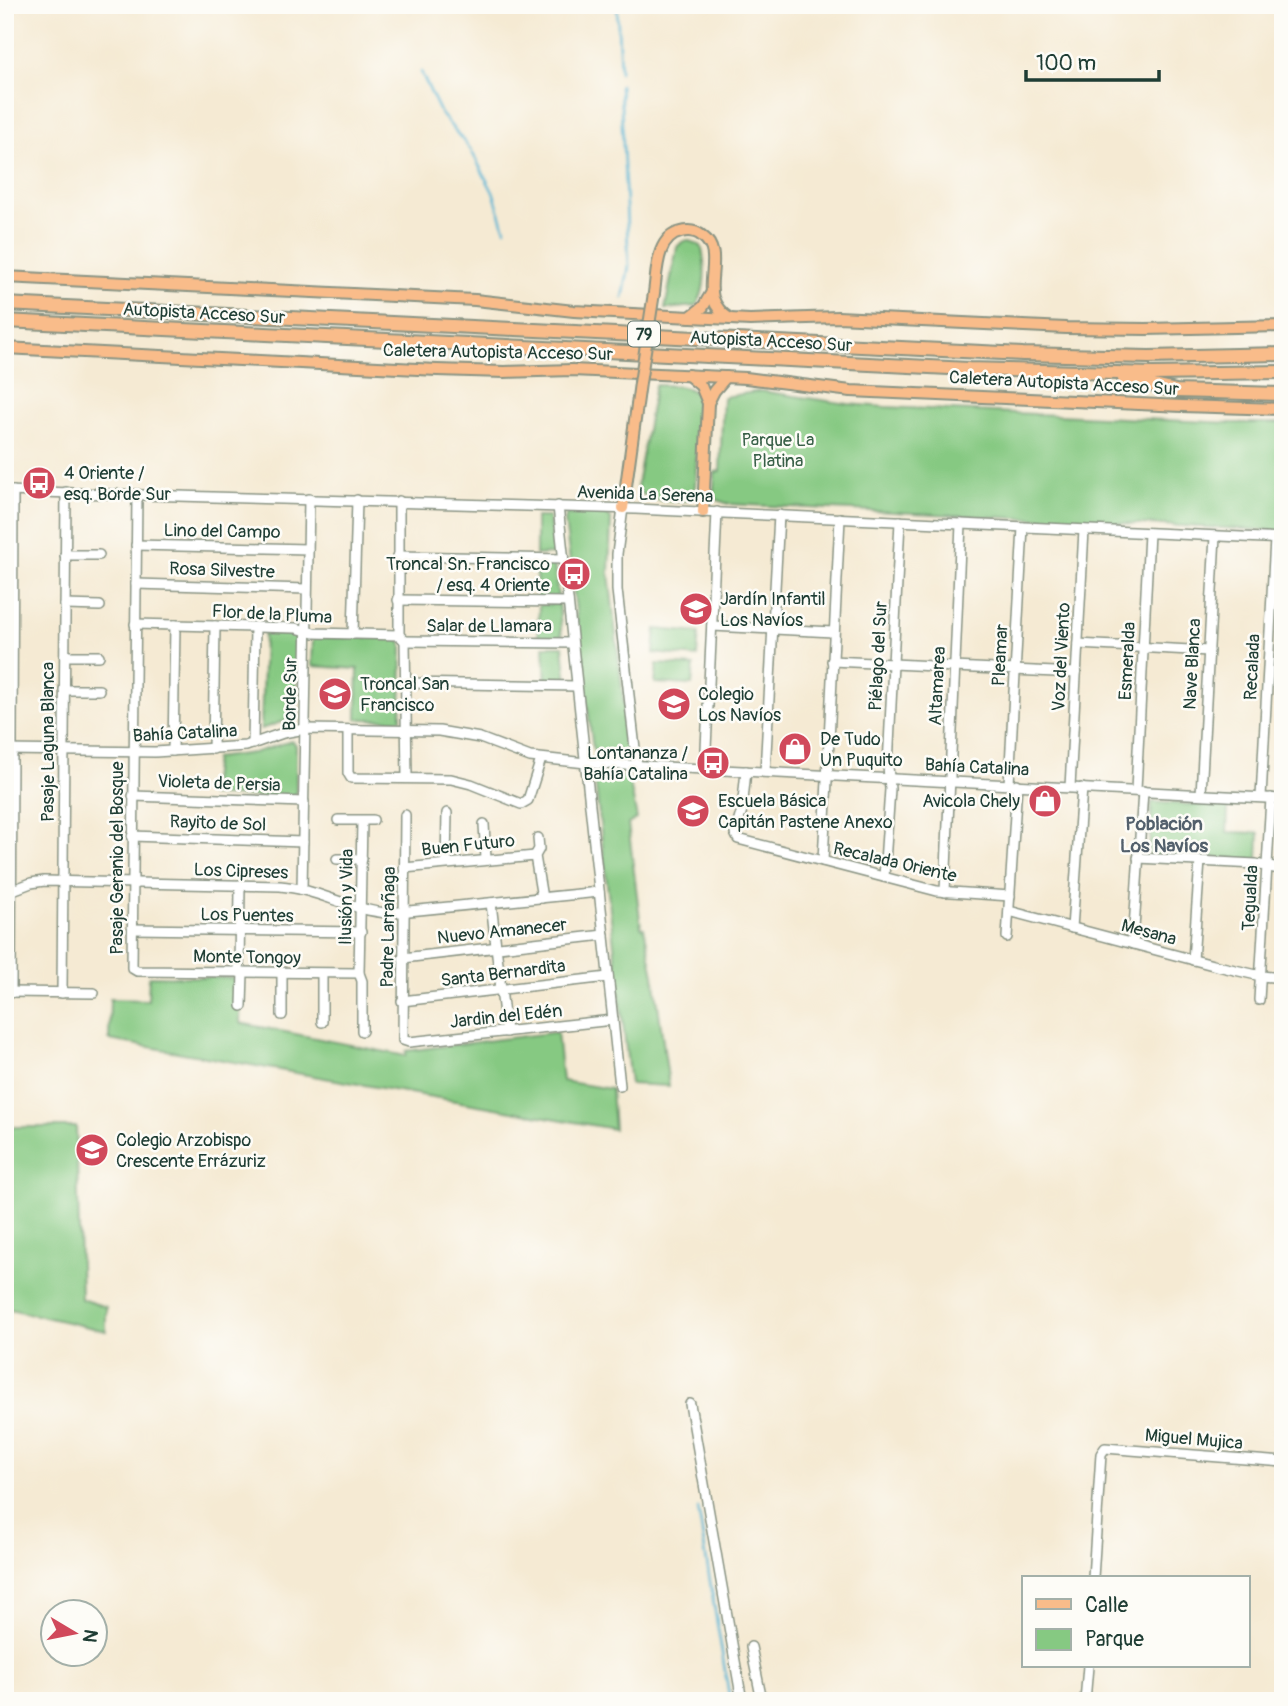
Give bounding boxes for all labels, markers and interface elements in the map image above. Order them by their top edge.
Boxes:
scale bar [1026,38,1158,82]
text: 100 m [1036,50,1096,77]
street label: Autopista Acceso Sur [122,298,286,329]
road number: 79 [628,322,660,346]
street label: Autopista Acceso Sur [689,326,853,357]
street label: Caletera Autopista Acceso Sur [383,339,614,366]
street label: Caletera Autopista Acceso Sur [948,366,1180,401]
park label: Parque La Platina [742,429,814,473]
place label: 4 Oriente / esq. Borde Sur [64,462,171,506]
bus stop icon: 4 Oriente / esq. Borde Sur [20,464,58,502]
street label: Avenida La Serena [576,481,714,508]
street label: Lino del Campo [163,519,281,544]
place label: Troncal Sn. Francisco / esq. 4 Oriente [386,553,550,597]
bus stop icon: Troncal Sn. Francisco / esq. 4 Oriente [555,555,593,593]
street label: Rosa Silvestre [169,557,275,584]
place label: Jardín Infantil Los Navíos [720,588,825,632]
school or university icon: Jardín Infantil Los Navíos [677,590,715,628]
street label: Flor de la Pluma [211,600,333,629]
street label: Piélago del Sur [864,600,893,712]
street label: Voz del Viento [1047,602,1076,712]
street label: Salar de Llamara [426,615,552,638]
street label: Nave Blanca [1179,618,1206,710]
street label: Esmeralda [1114,621,1141,701]
street label: Pleamar [987,623,1014,687]
street label: Recalada [1239,633,1266,701]
street label: Altamarea [924,646,951,726]
street label: Borde Sur [278,656,303,731]
street label: Pasaje Laguna Blanca [37,662,60,822]
place label: Troncal San Francisco [360,673,449,717]
school or university icon: Troncal San Francisco [316,675,354,713]
place label: Colegio Los Navíos [698,683,781,727]
school or university icon: Colegio Los Navíos [655,685,693,723]
street label: Bahía Catalina [132,719,238,748]
place label: De Tudo Un Puquito [820,728,903,772]
shop icon: De Tudo Un Puquito [776,730,814,768]
place label: Lontananza / Bahía Catalina [583,742,688,786]
bus stop icon: Lontananza / Bahía Catalina [694,744,732,782]
street label: Bahía Catalina [924,753,1030,782]
street label: Pasaje Geranio del Bosque [106,761,129,955]
street label: Violeta de Persia [157,770,281,797]
shop icon: Avicola Chely [1026,782,1064,820]
place label: Escuela Básica Capitán Pastene Anexo [718,790,893,834]
place label: Avicola Chely [922,790,1020,813]
school or university icon: Escuela Básica Capitán Pastene Anexo [674,792,712,830]
street label: Rayito de Sol [169,810,267,837]
district label: Población Los Navíos [1120,812,1208,858]
street label: Buen Futuro [420,829,516,862]
street label: Recalada Oriente [831,837,959,888]
street label: Ilusión y Vida [334,849,359,945]
street label: Los Cipreses [193,858,289,885]
street label: Tegualda [1237,865,1264,931]
street label: Padre Larrañaga [376,866,401,988]
street label: Los Puentes [200,903,294,928]
street label: Nuevo Amanecer [436,913,569,950]
street label: Mesana [1119,914,1179,951]
street label: Monte Tongoy [193,945,301,970]
street label: Santa Bernardita [439,954,567,993]
street label: Jardin del Edén [449,999,563,1034]
place label: Colegio Arzobispo Crescente Errázuriz [116,1129,266,1173]
school or university icon: Colegio Arzobispo Crescente Errázuriz [73,1131,111,1169]
street label: Miguel Mujica [1144,1424,1244,1455]
legend [1022,1576,1250,1668]
text: Calle [1085,1592,1129,1619]
north arrow [38,1598,108,1668]
text: Parque [1085,1626,1144,1653]
text: N [77,1627,103,1644]

